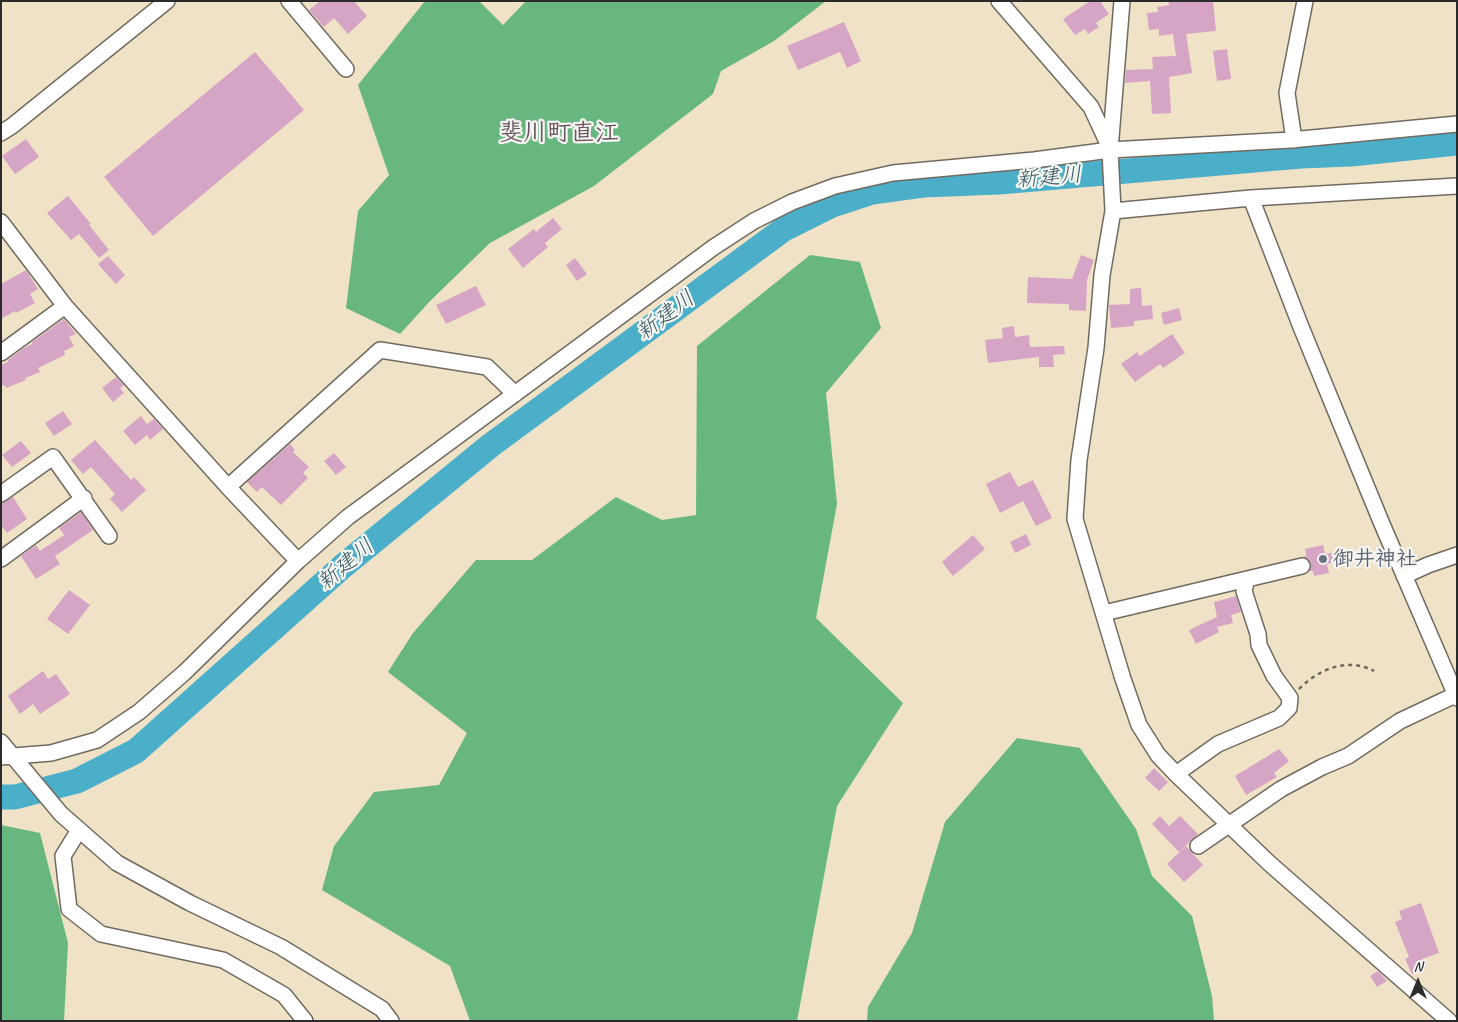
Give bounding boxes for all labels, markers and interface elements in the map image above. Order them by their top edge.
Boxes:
district label: 斐川町直江 [499,120,619,148]
water label: 新建川 [1015,162,1083,194]
water label: 新建川 [632,286,700,346]
water label: 新建川 [312,534,380,596]
place label: 御井神社 [1333,546,1417,572]
marker: 御井神社 [1317,553,1329,565]
north arrow [1393,957,1443,1007]
text: N [1414,958,1422,975]

